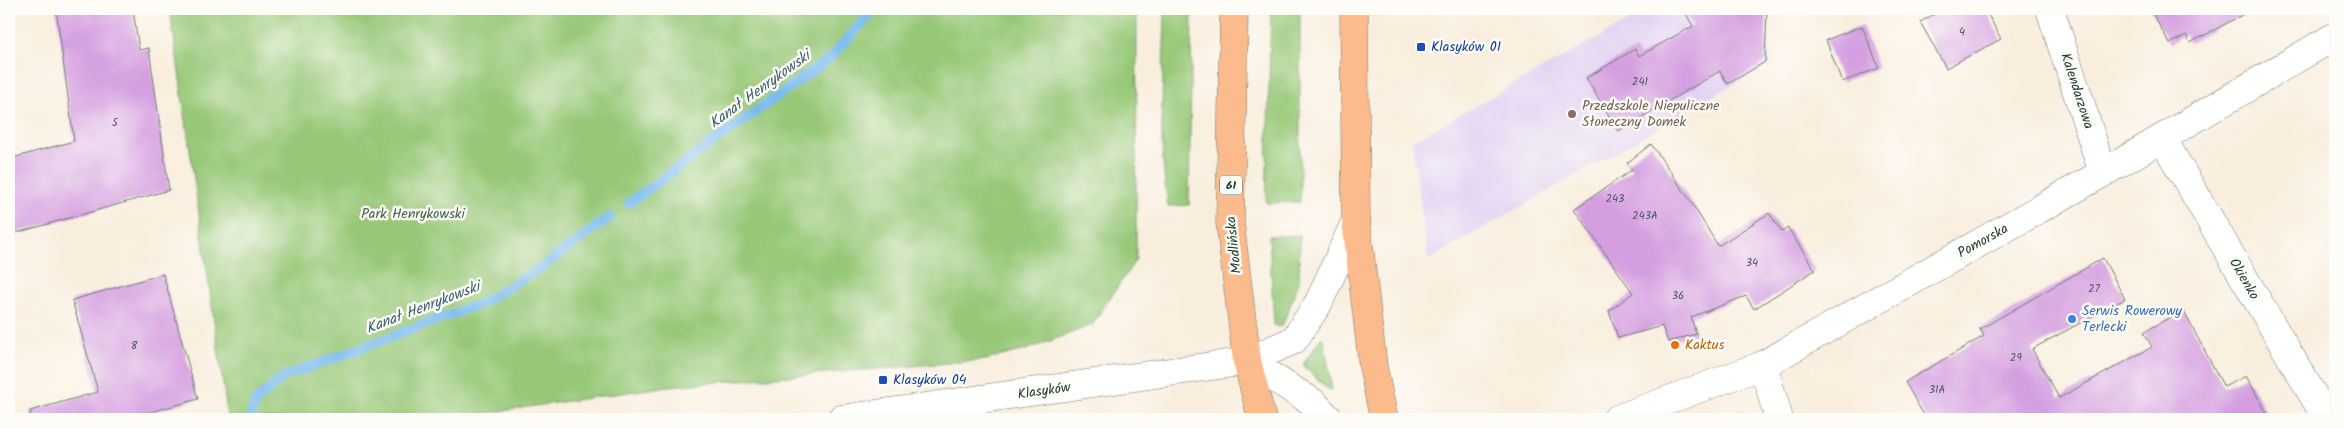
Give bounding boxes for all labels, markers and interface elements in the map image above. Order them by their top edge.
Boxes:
house number: 4 [1959,23,1965,41]
place label: Klasyków 01 [1431,36,1501,58]
marker: Klasyków 01 [1415,41,1427,53]
water label: Kanał Henrykowski [704,43,818,135]
street label: Kalendarzowa [2054,50,2100,132]
house number: 241 [1632,73,1648,91]
place label: Przedszkole Niepuliczne Słoneczny Domek [1582,95,1720,133]
marker: Przedszkole Niepuliczne Słoneczny Domek [1566,108,1578,120]
house number: 5 [112,114,119,132]
road number: 61 [1220,176,1242,194]
house number: 243 [1606,190,1624,208]
park label: Park Henrykowski [361,203,465,225]
house number: 243A [1632,207,1658,225]
street label: Modlińska [1220,215,1248,275]
street label: Pomorska [1954,218,2012,264]
house number: 34 [1746,254,1758,272]
street label: Okienko [2223,254,2265,304]
water label: Kanał Henrykowski [363,274,487,341]
house number: 27 [2088,280,2101,298]
house number: 36 [1672,287,1684,305]
place label: Serwis Rowerowy Terlecki [2082,300,2182,338]
marker: Serwis Rowerowy Terlecki [2066,313,2078,325]
place label: Kaktus [1685,334,1725,356]
house number: 8 [131,337,138,355]
marker: Kaktus [1669,339,1681,351]
house number: 29 [2010,349,2023,367]
place label: Klasyków 04 [893,369,967,391]
marker: Klasyków 04 [877,374,889,386]
street label: Klasyków [1016,376,1072,406]
house number: 31A [1929,381,1946,399]

